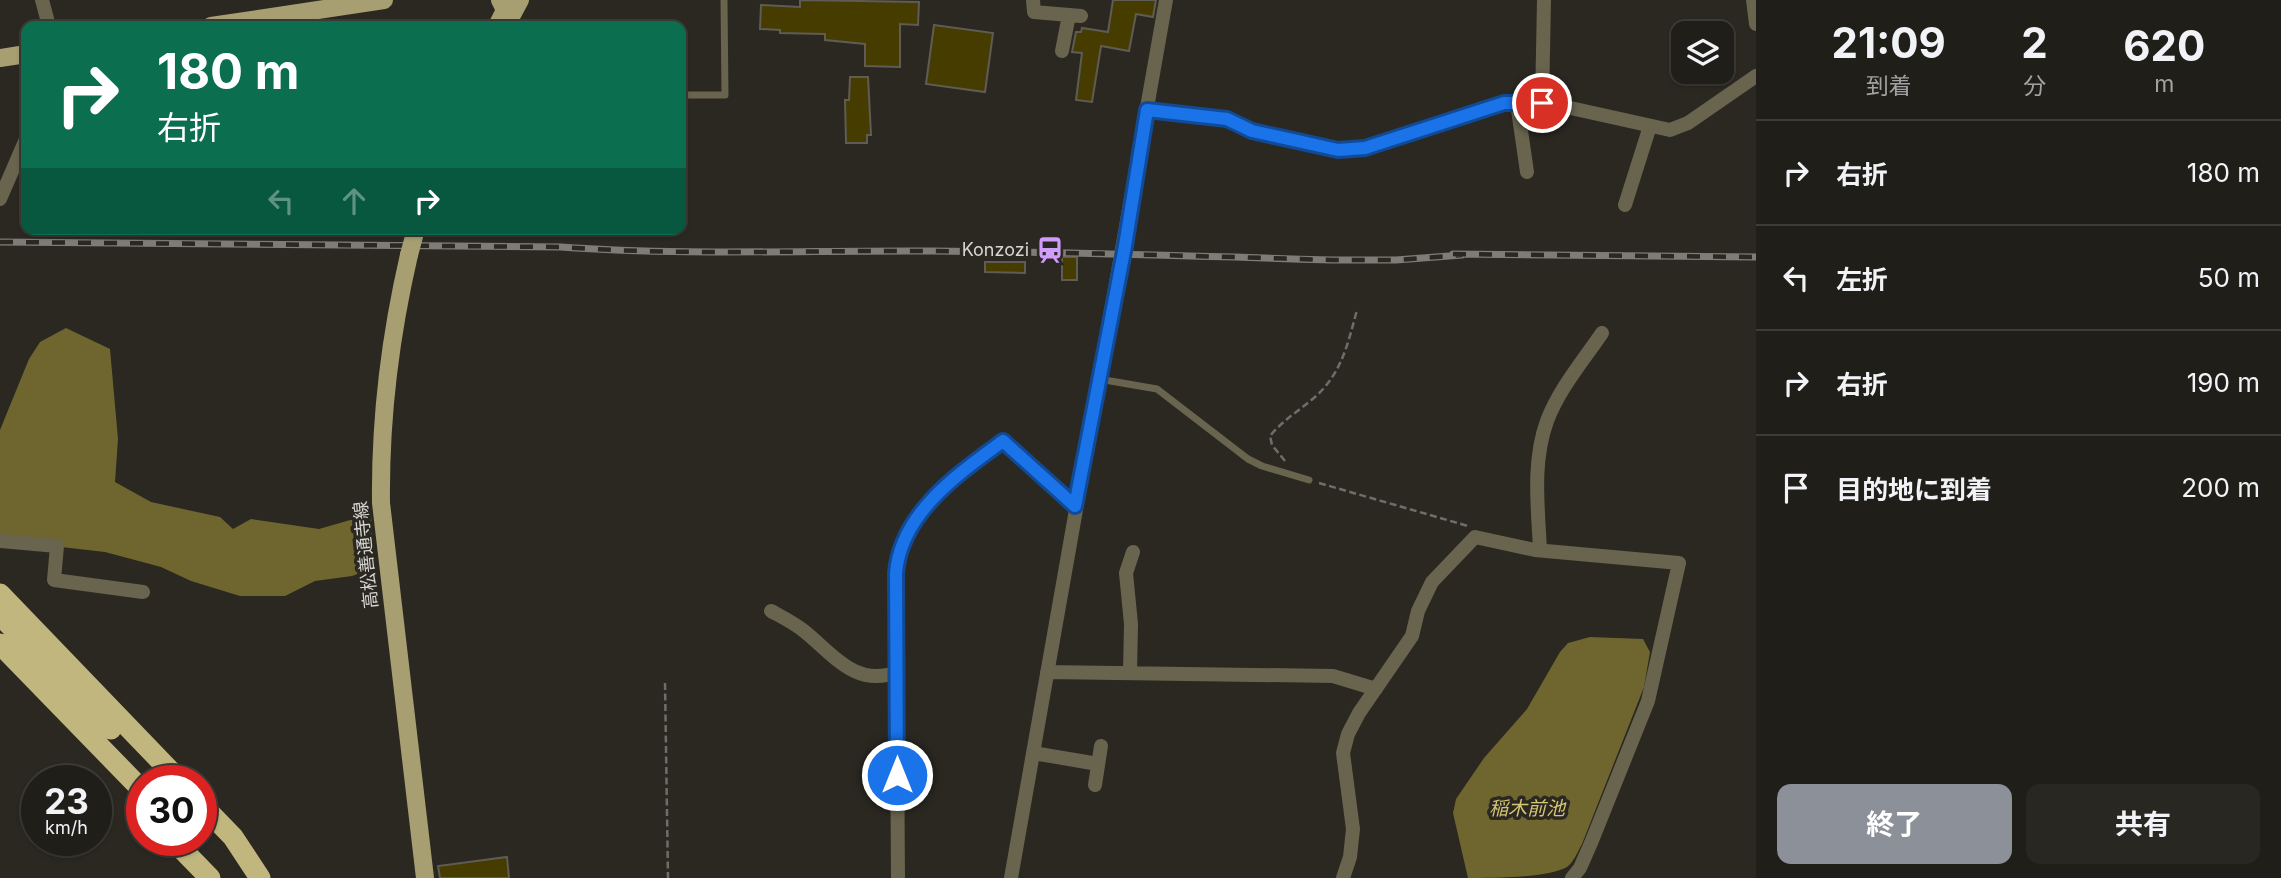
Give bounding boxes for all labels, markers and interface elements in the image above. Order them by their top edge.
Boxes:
text: 21:09 [1832,17,1946,68]
text: 2 [2021,17,2048,68]
text: 620 [2123,20,2205,71]
map controls [1671,21,1734,84]
button: layers [1671,21,1734,84]
text: 180 m [157,42,299,101]
icon: right [42,49,133,140]
text: m [2154,70,2174,98]
text: 到着 [1866,72,1912,100]
text: 分 [2023,72,2046,100]
pin [1512,73,1572,133]
icon: arrive [1523,84,1561,122]
text: 右折 [157,108,221,147]
icon: right [1777,154,1815,192]
text: 180 m [2187,157,2260,188]
text: 右折 [1836,159,1888,190]
icon: left [262,182,300,220]
icon: ahead [335,182,373,220]
icon: right [408,182,446,220]
station icon: Konzozi [1035,235,1065,265]
place label: Konzozi [962,239,1029,260]
icon: left [1777,259,1815,297]
text: 50 m [2198,262,2260,293]
text: 左折 [1836,264,1888,295]
icon: right [1777,364,1815,402]
text: 190 m [2187,367,2260,398]
text: 右折 [1836,369,1888,400]
icon: arrive [1777,469,1815,507]
text: 200 m [2181,472,2260,503]
text: 目的地に到着 [1836,474,1992,505]
street label: 高松善通寺線 [349,500,382,610]
position arrow [860,738,934,812]
speed limit sign: 30 [126,765,217,856]
text: 23 [44,780,89,822]
button: 終了 [1777,784,2012,864]
button: 共有 [2026,784,2260,864]
water label: 稲木前池 [1489,797,1567,820]
text: km/h [45,817,88,838]

